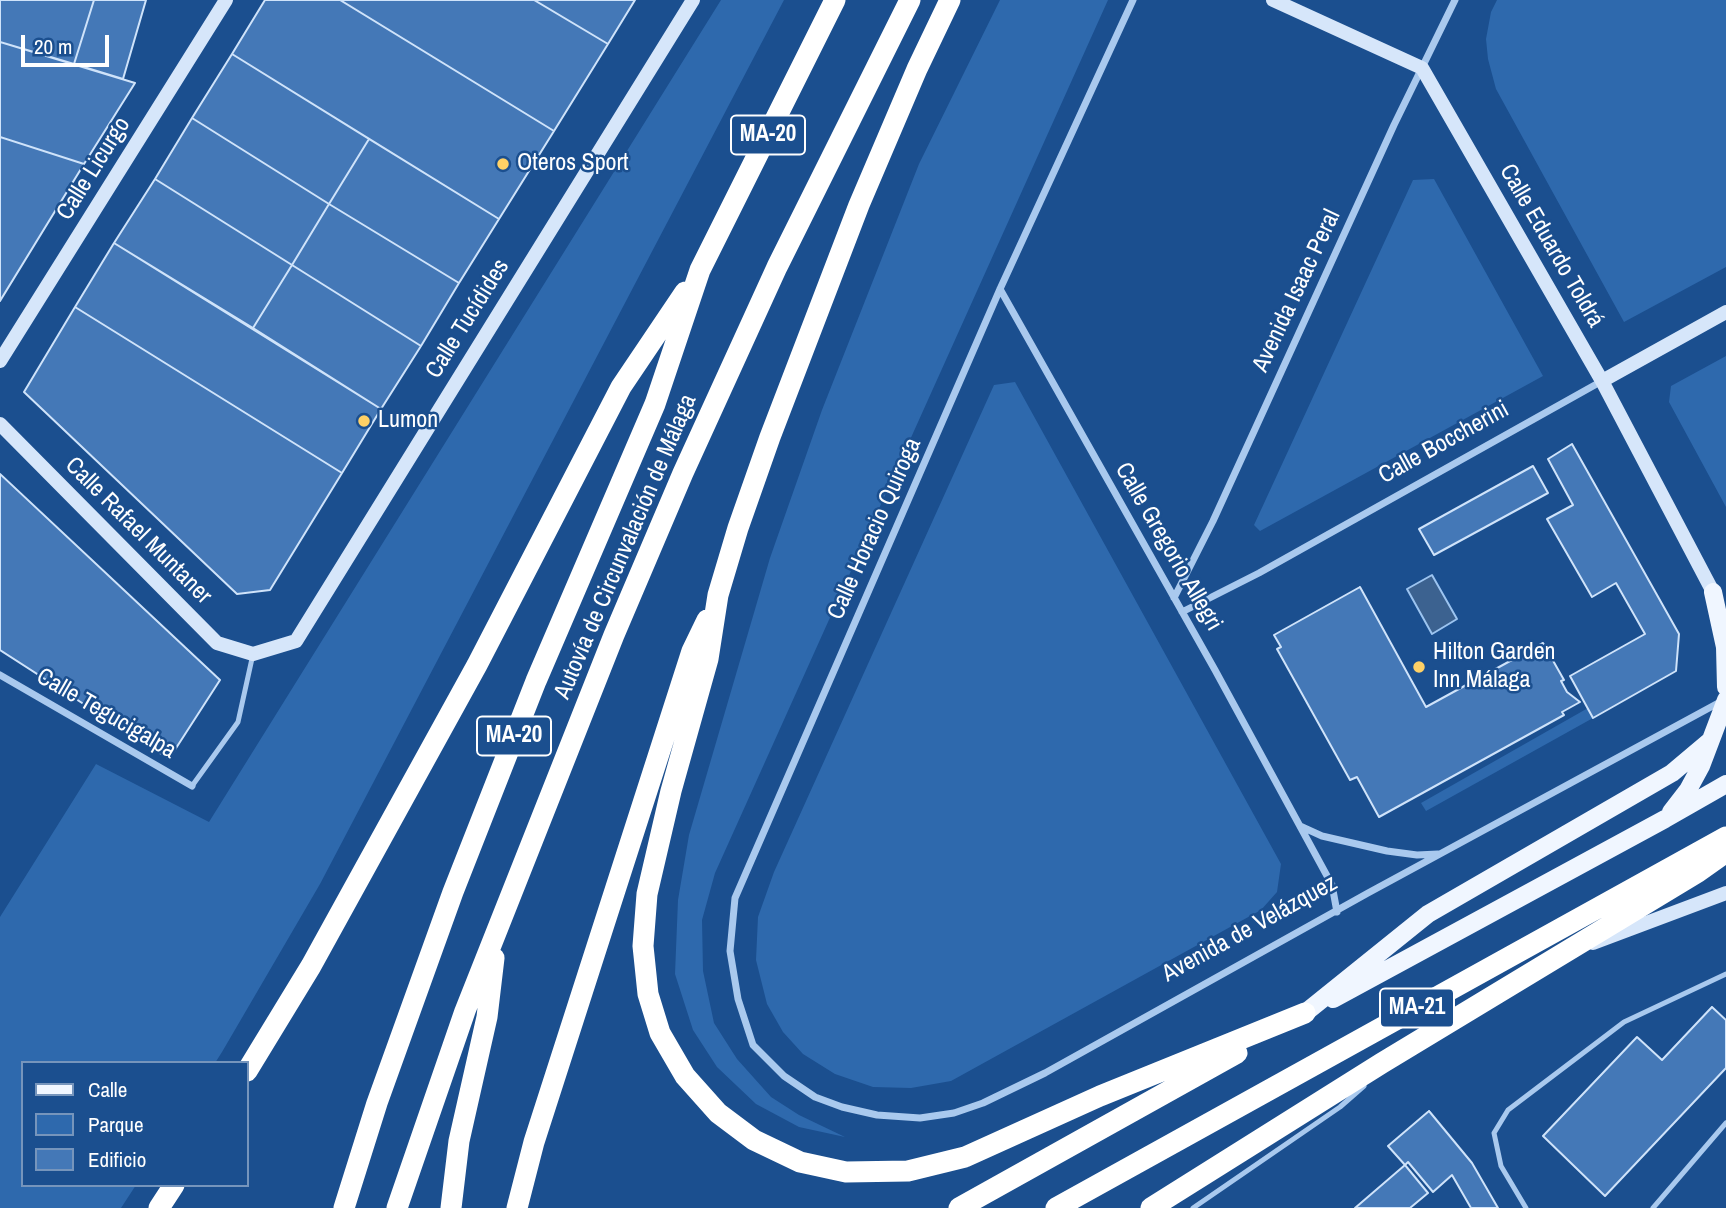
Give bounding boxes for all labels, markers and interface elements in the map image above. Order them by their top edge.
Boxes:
scale bar [24,21,112,65]
text: 20 m [34,32,72,61]
street label: Calle Licurgo [51,112,137,226]
road number: MA-20 [731,116,805,154]
place label: Oteros Sport [517,150,629,178]
marker: Oteros Sport [495,156,511,172]
street label: Calle Eduardo Toldrá [1493,159,1609,333]
street label: Avenida Isaac Peral [1247,205,1347,377]
street label: Calle Tucídides [420,254,516,384]
street label: Autovía de Circunvalación de Málaga [549,390,703,704]
street label: Calle Boccherini [1374,395,1514,491]
place label: Lumon [378,407,438,435]
marker: Lumon [356,413,372,429]
street label: Calle Horacio Quiroga [822,434,928,624]
street label: Calle Rafael Muntaner [59,452,217,610]
street label: Calle Gregorio Allegri [1108,458,1228,636]
place label: Hilton Garden Inn Málaga [1433,639,1556,695]
marker: Hilton Garden Inn Málaga [1411,659,1427,675]
street label: Calle Tegucigalpa [31,662,181,766]
road number: MA-20 [477,716,551,756]
street label: Avenida de Velázquez [1158,869,1342,989]
road number: MA-21 [1380,988,1454,1028]
legend [21,1061,248,1187]
text: Calle [88,1075,127,1104]
text: Parque [88,1110,144,1139]
text: Edificio [88,1145,146,1174]

